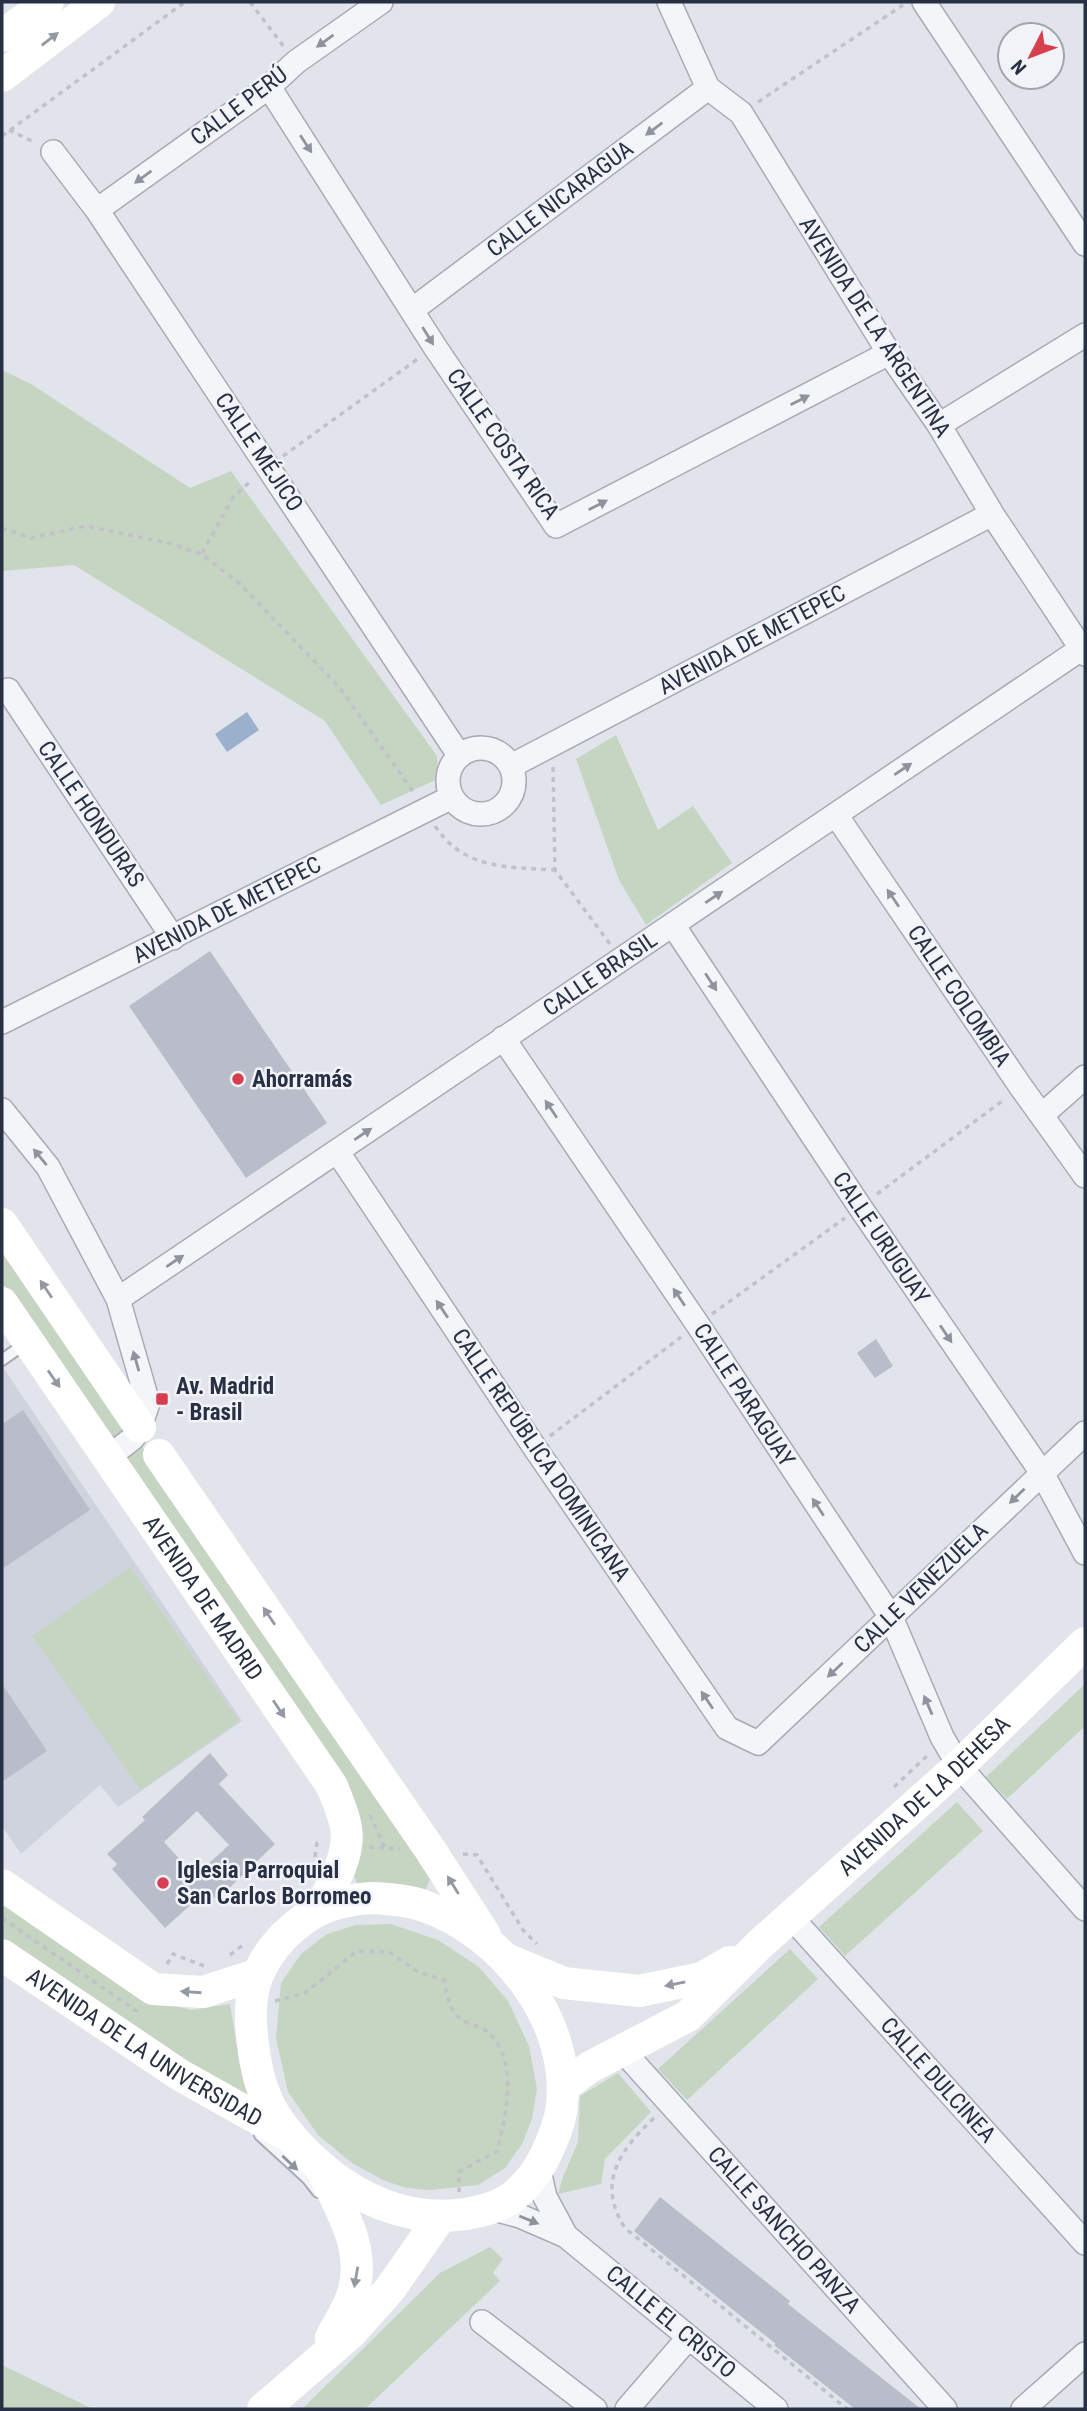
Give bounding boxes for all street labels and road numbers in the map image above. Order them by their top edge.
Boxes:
street label: CALLE PERÚ [185,60,293,151]
street label: CALLE NICARAGUA [482,135,638,263]
street label: AVENIDA DE LA ARGENTINA [794,212,956,442]
street label: CALLE COSTA RICA [441,364,565,524]
street label: CALLE MÉJICO [209,387,309,517]
street label: AVENIDA DE METEPEC [654,579,850,701]
street label: CALLE HONDURAS [32,736,150,892]
street label: AVENIDA DE METEPEC [128,851,326,969]
street label: CALLE COLOMBIA [902,920,1016,1072]
street label: CALLE BRASIL [538,926,662,1022]
street label: CALLE URUGUAY [827,1167,935,1309]
street label: CALLE PARAGUAY [688,1318,800,1472]
street label: CALLE REPÚBLICA DOMINICANA [446,1323,637,1587]
street label: AVENIDA DE MADRID [138,1510,269,1685]
street label: CALLE VENEZUELA [848,1517,994,1659]
street label: AVENIDA DE LA DEHESA [833,1710,1015,1881]
street label: AVENIDA DE LA UNIVERSIDAD [22,1962,267,2132]
street label: CALLE DULCINEA [875,2012,1001,2148]
street label: CALLE SANCHO PANZA [702,2141,866,2319]
street label: CALLE EL CRISTO [601,2260,741,2384]

